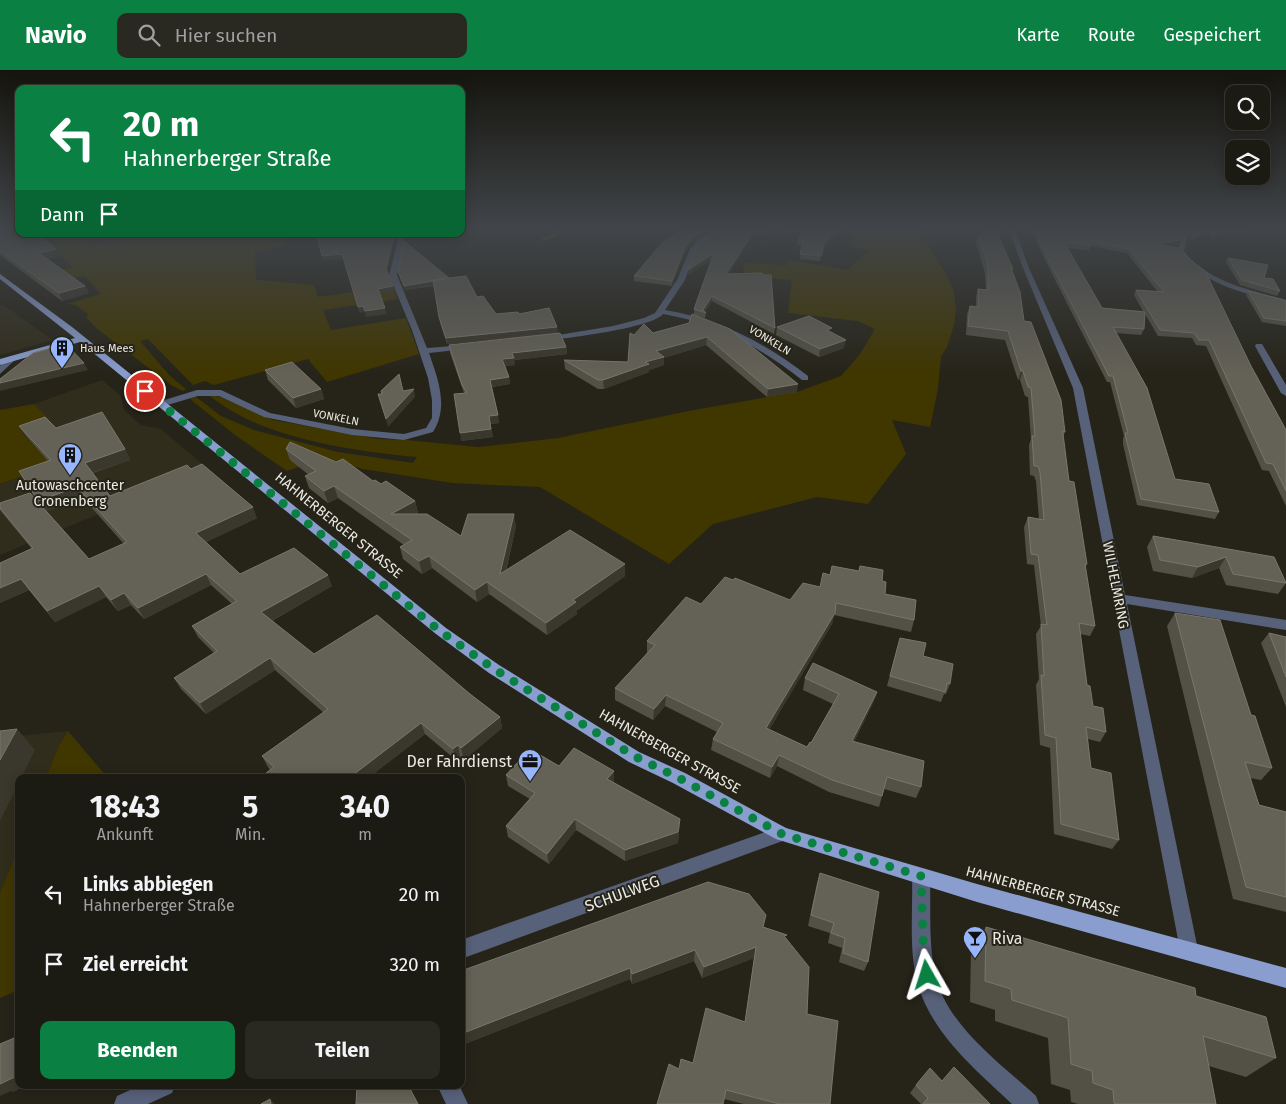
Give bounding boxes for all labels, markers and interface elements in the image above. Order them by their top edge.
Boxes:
search box [117,13,467,58]
text: Navio [25,21,87,49]
icon: search [135,21,163,49]
text: Hier suchen [175,24,277,47]
text: Karte [1017,24,1060,46]
text: Route [1088,24,1135,46]
text: Gespeichert [1163,24,1261,46]
map controls [1225,85,1270,185]
button: search [1225,85,1270,130]
text: 20 m [123,103,199,145]
icon: left [40,105,105,170]
button: layers [1225,140,1270,185]
text: Hahnerberger Straße [123,145,331,172]
icon: arrive [95,200,123,228]
text: Dann [40,203,85,226]
street label: VONKELN [746,323,793,358]
building icon: Haus Mees [49,335,75,369]
place label: Haus Mees [80,342,134,355]
pin [124,370,166,412]
icon: arrive [131,377,159,405]
street label: VONKELN [312,407,360,428]
building icon: Autowaschcenter Cronenberg [57,442,83,476]
street label: HAHNERBERGER STRASSE [272,469,406,582]
place label: Autowaschcenter Cronenberg [16,477,125,510]
street label: WILHELMRING [1099,540,1132,630]
street label: HAHNERBERGER STRASSE [596,705,743,797]
office icon: Der Fahrdienst [517,748,543,782]
place label: Der Fahrdienst [406,752,512,771]
text: 18:43 [90,789,160,825]
text: 5 [242,789,258,825]
text: 340 [340,789,390,825]
text: Ankunft [97,825,153,844]
text: Min. [235,825,265,844]
text: m [358,825,372,844]
street label: HAHNERBERGER STRASSE [964,863,1122,920]
street label: SCHULWEG [582,871,662,916]
text: Links abbiegen [83,873,214,896]
icon: left [40,880,68,908]
text: 20 m [399,883,440,906]
text: Hahnerberger Straße [83,896,235,915]
bar icon: Riva [962,925,988,959]
place label: Riva [992,929,1023,948]
position arrow [900,948,952,1000]
icon: arrive [40,950,68,978]
text: Ziel erreicht [83,953,188,976]
text: 320 m [389,953,440,976]
button: Beenden [40,1021,235,1079]
button: Teilen [245,1021,440,1079]

